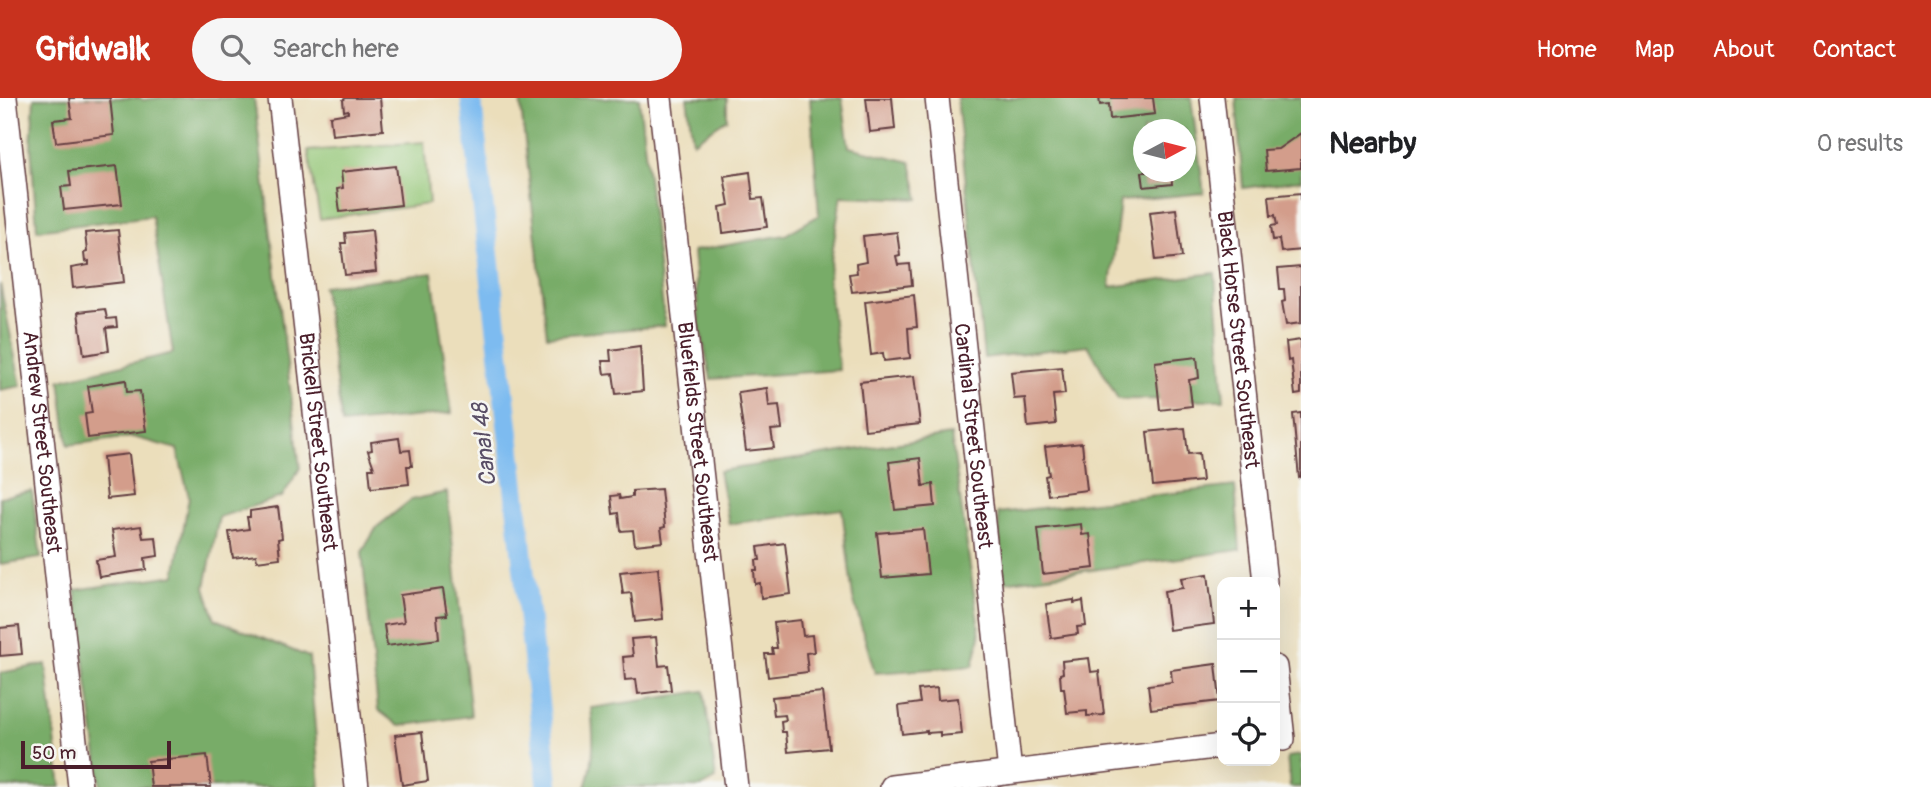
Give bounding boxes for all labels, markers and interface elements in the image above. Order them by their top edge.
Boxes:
search box [192,18,682,81]
text: Gridwalk [35,29,150,70]
icon: search [216,30,254,68]
text: Search here [272,33,399,65]
text: Home [1536,35,1597,64]
text: Map [1635,35,1675,64]
text: About [1713,35,1775,64]
text: Contact [1813,35,1896,64]
north arrow [1133,119,1196,182]
text: Nearby [1329,125,1416,162]
text: 0 results [1817,129,1903,158]
street label: Black Horse Street Southeast [1211,209,1266,470]
street label: Bluefields Street Southeast [671,320,725,564]
street label: Cardinal Street Southeast [948,322,999,551]
street label: Andrew Street Southeast [17,329,68,555]
street label: Brickell Street Southeast [293,331,344,553]
water label: Canal 48 [465,400,503,488]
map controls [1217,577,1280,766]
button: + [1217,577,1280,640]
button: − [1217,640,1280,703]
button: locate [1217,703,1280,766]
scale bar [21,738,172,770]
text: 50 m [32,741,76,765]

